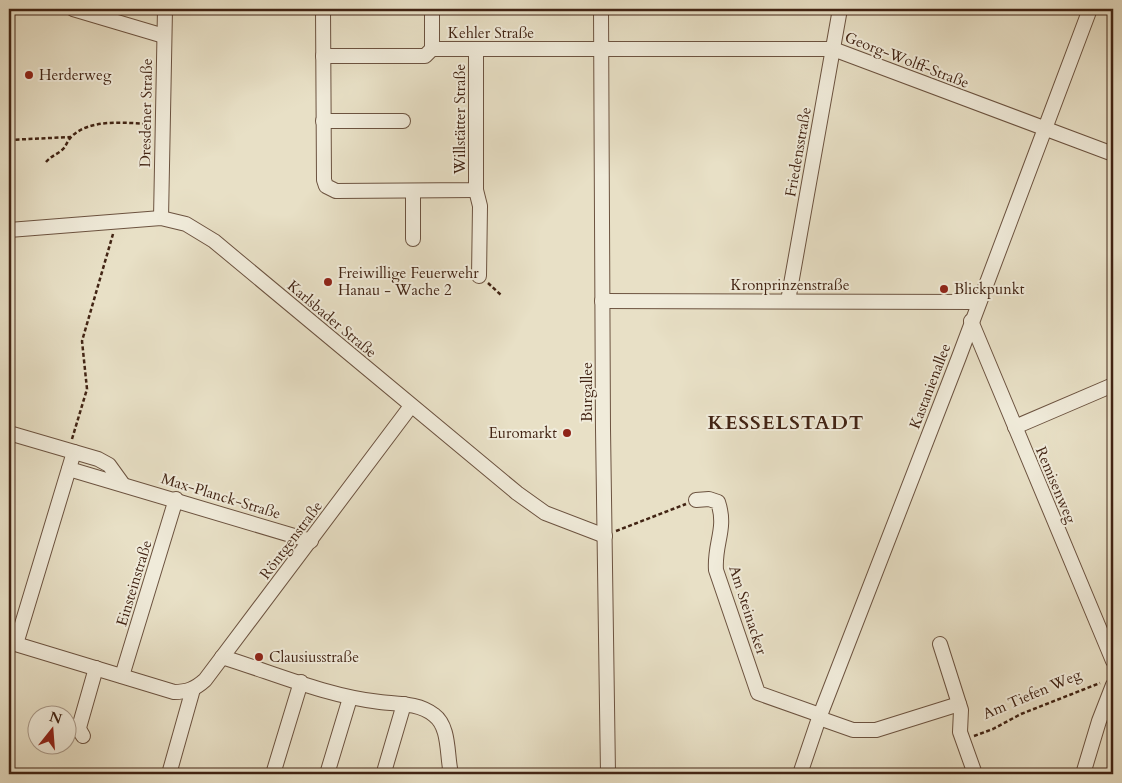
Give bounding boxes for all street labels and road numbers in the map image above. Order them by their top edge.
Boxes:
street label: Kehler Straße [448,23,534,43]
street label: Georg-Wolff-Straße [842,27,972,93]
street label: Dresdener Straße [135,58,157,168]
street label: Willstätter Straße [450,64,470,175]
street label: Friedensstraße [780,105,816,198]
street label: Kronprinzenstraße [731,275,850,295]
street label: Karlsbader Straße [283,276,381,362]
street label: Kastanienallee [905,340,955,431]
street label: Burgallee [577,362,597,422]
street label: Remisenweg [1031,443,1081,527]
street label: Max-Planck-Straße [159,468,283,524]
street label: Röntgenstraße [255,497,327,583]
street label: Einsteinstraße [111,537,157,628]
street label: Am Steinacker [724,563,772,658]
street label: Am Tiefen Weg [980,664,1085,724]

